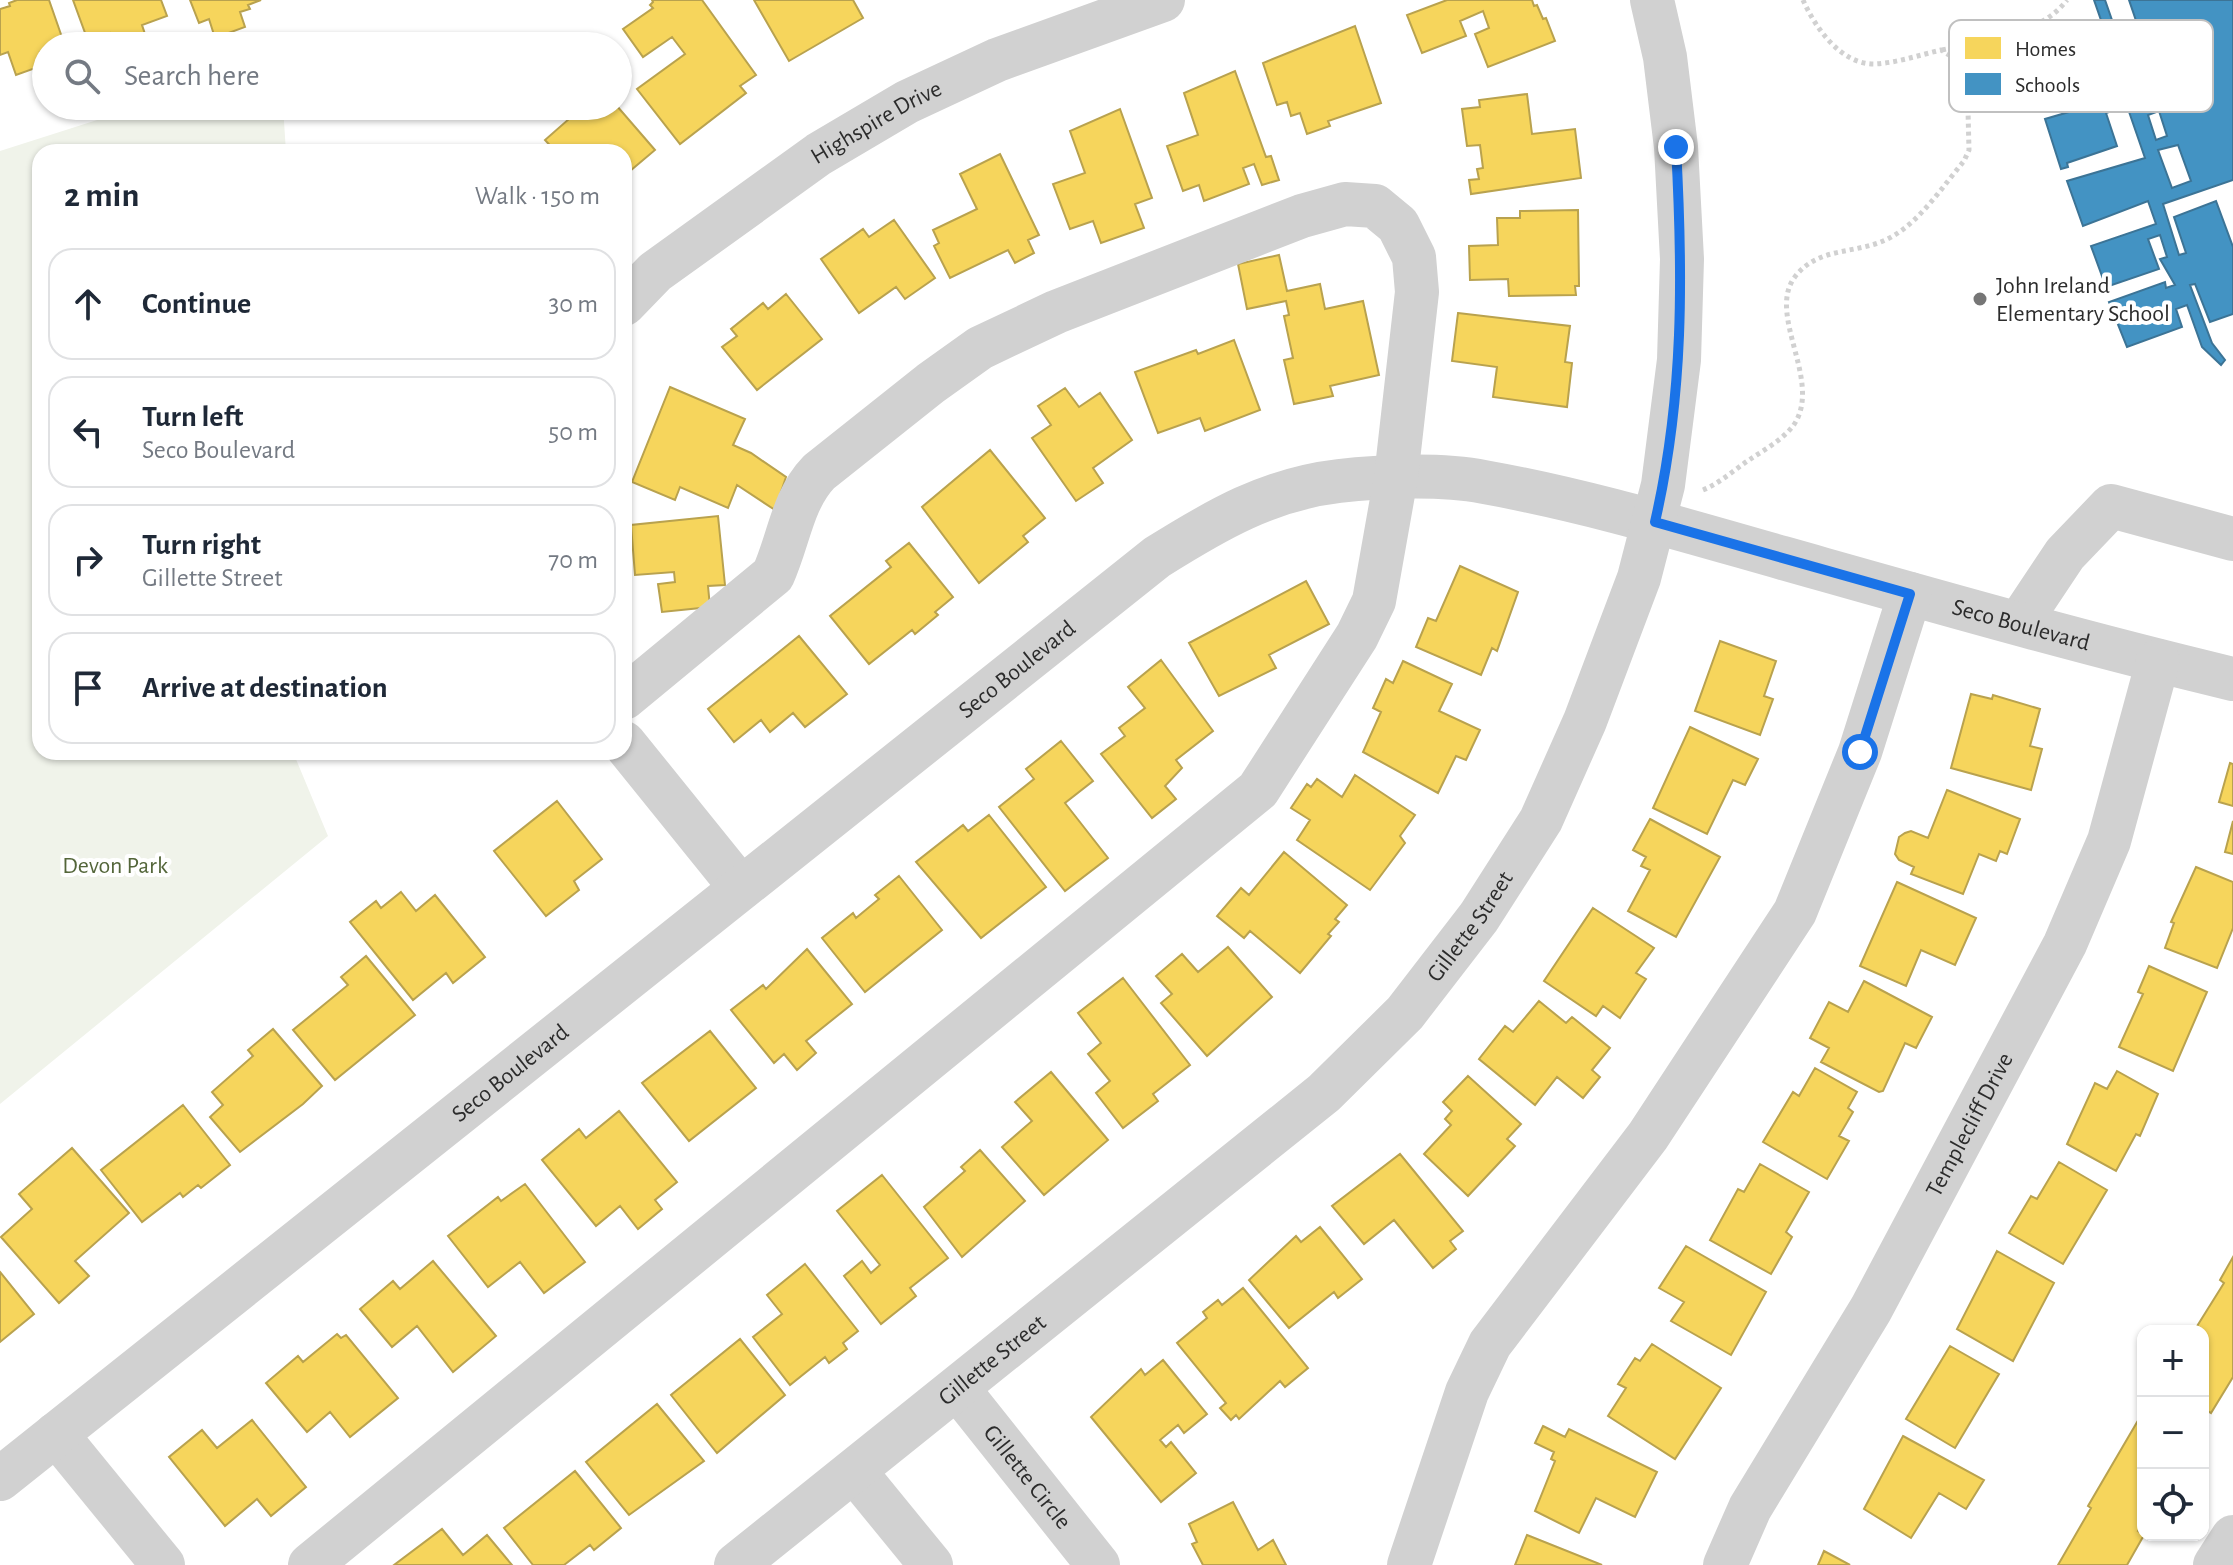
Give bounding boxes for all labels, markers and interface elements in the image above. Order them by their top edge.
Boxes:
legend [1949,20,2213,112]
search box [32,32,632,120]
text: Homes [2015,38,2076,60]
icon: search [60,54,104,98]
text: Search here [124,61,260,91]
text: Schools [2015,74,2080,96]
street label: Highspire Drive [807,77,945,169]
route end [1658,129,1694,165]
text: 2 min [64,179,139,213]
text: Walk · 150 m [475,183,600,209]
place label: John Ireland Elementary School [1996,274,2170,326]
icon: ahead [66,282,110,326]
text: Continue [142,289,251,319]
marker: John Ireland Elementary School [1971,290,1989,308]
text: 30 m [548,291,598,317]
text: Turn left [142,402,243,432]
icon: left [66,410,110,454]
text: 50 m [548,419,598,445]
text: Seco Boulevard [142,437,295,463]
text: Turn right [142,530,261,560]
icon: right [66,538,110,582]
text: 70 m [548,547,598,573]
text: Gillette Street [142,565,282,591]
street label: Seco Boulevard [1950,595,2092,655]
street label: Seco Boulevard [954,616,1080,723]
icon: arrive [66,666,110,710]
text: Arrive at destination [142,673,388,703]
route start [1842,734,1878,770]
park label: Devon Park [62,854,168,878]
street label: Gillette Street [1423,867,1518,987]
street label: Seco Boulevard [448,1020,573,1127]
street label: Templecliff Drive [1922,1049,2018,1201]
street label: Gillette Street [934,1310,1051,1410]
map controls [2137,1325,2209,1541]
button: + [2137,1325,2209,1397]
button: − [2137,1397,2209,1469]
street label: Gillette Circle [978,1421,1075,1534]
button: locate [2137,1469,2209,1541]

